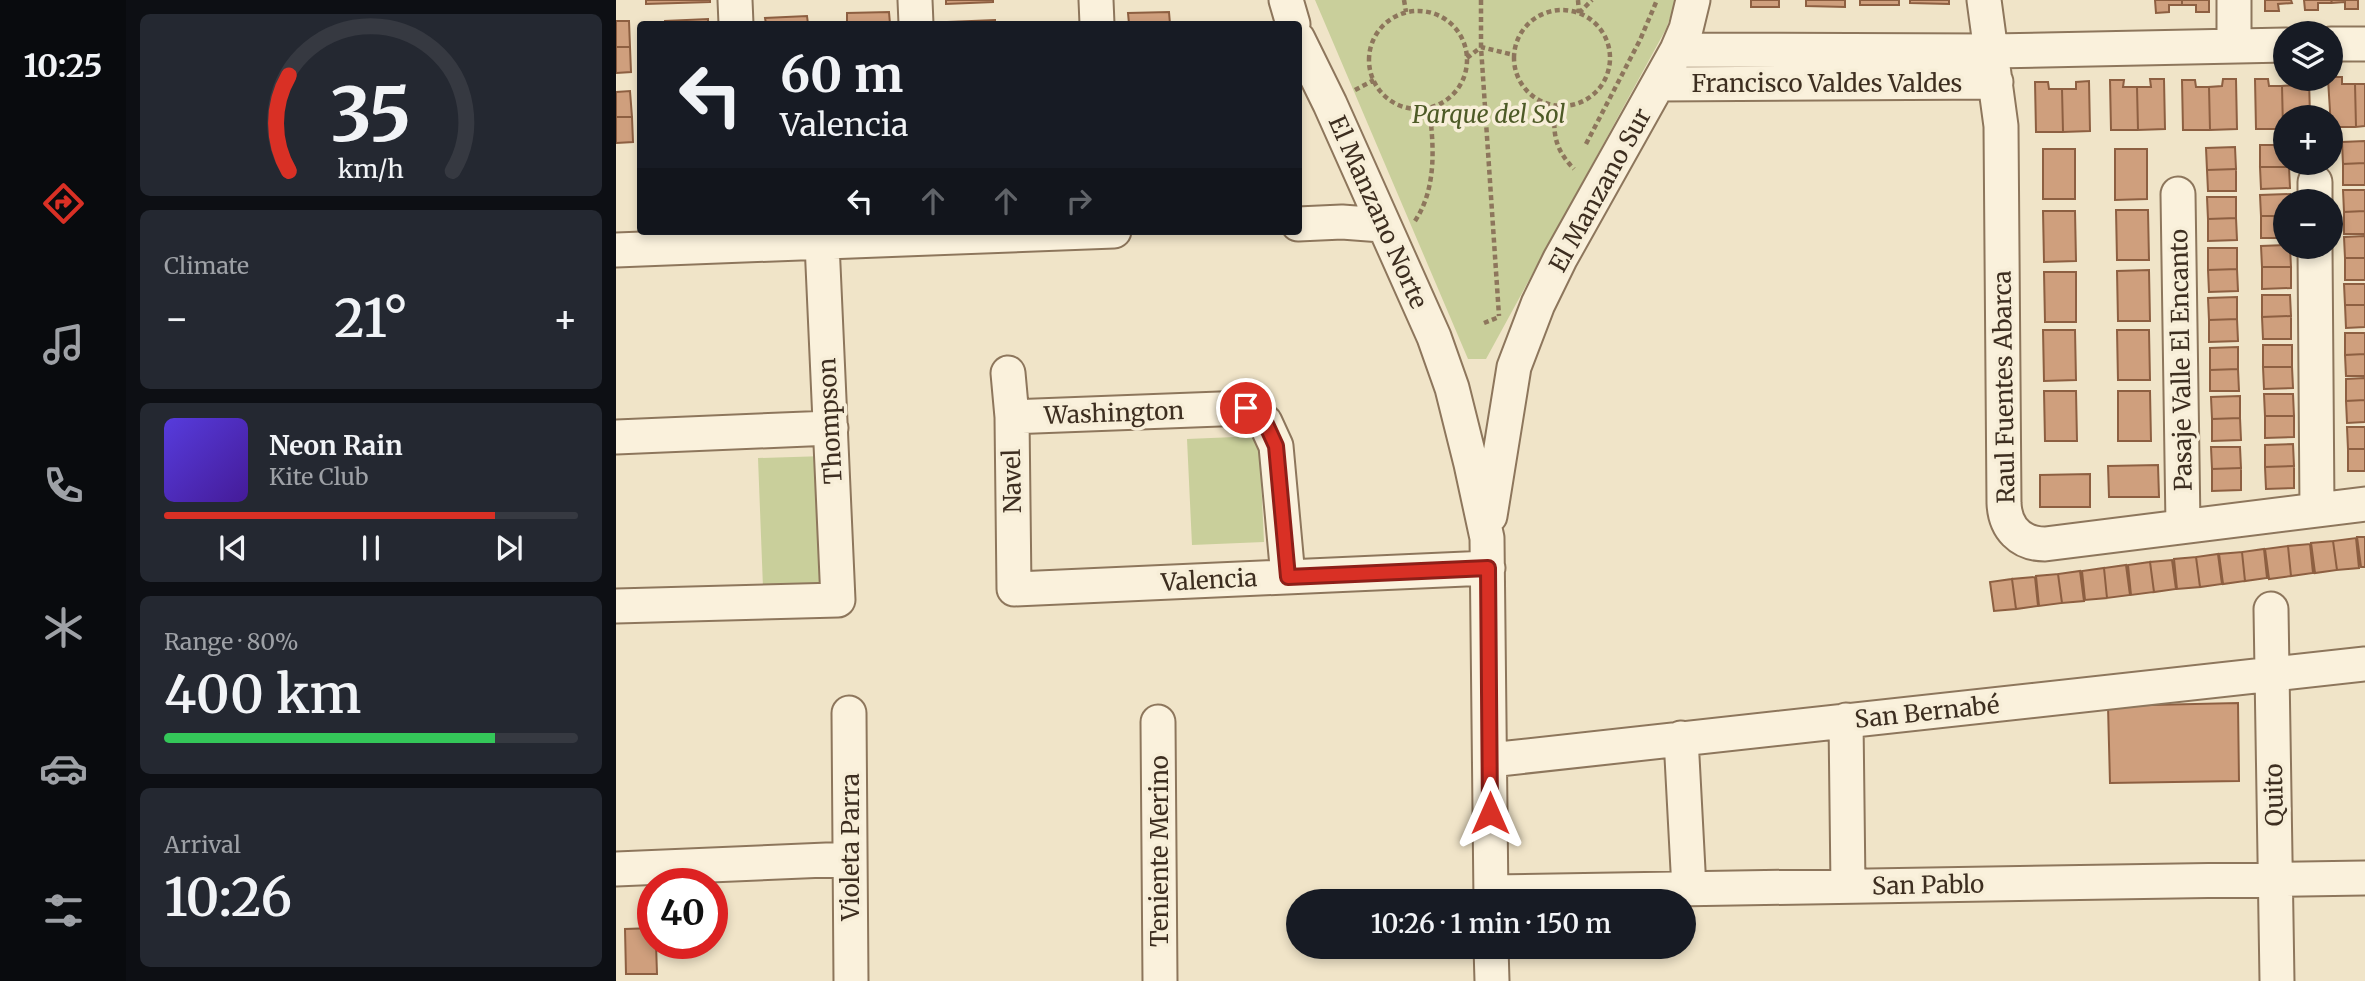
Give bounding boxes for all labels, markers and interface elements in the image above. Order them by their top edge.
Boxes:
map controls [2273,21,2343,259]
button: layers [2273,21,2343,91]
text: 60 m [780,44,903,105]
text: 10:25 [24,46,102,86]
icon: left [665,49,756,140]
street label: Francisco Valdes Valdes [1692,68,1962,99]
text: 35 [331,69,411,161]
park label: Parque del Sol [1412,99,1566,130]
street label: El Manzano Sur [1542,102,1658,277]
text: Valencia [780,105,908,145]
button: + [2273,105,2343,175]
street label: El Manzano Norte [1322,111,1434,313]
text: km/h [338,153,404,185]
icon: directions [39,179,88,228]
icon: left [841,182,879,220]
icon: ahead [914,182,952,220]
icon: ahead [987,182,1025,220]
icon: right [1060,182,1098,220]
button: − [2273,189,2343,259]
street label: Pasaje Valle El Encanto [2163,229,2199,491]
text: Climate [164,251,249,280]
street label: Raul Fuentes Abarca [1986,270,2022,504]
text: 21° [334,286,408,351]
text: − [164,295,189,342]
text: + [553,295,578,342]
icon: music [39,320,88,369]
street label: Thompson [811,357,849,485]
pin [1216,378,1276,438]
icon: arrive [1227,389,1265,427]
street label: Washington [1042,395,1185,431]
text: Neon Rain [269,429,403,462]
street label: Navel [996,449,1028,513]
icon: phone [39,461,88,510]
text: Kite Club [269,462,368,491]
icon: previous [214,529,252,567]
icon: pause [352,529,390,567]
icon: next [490,529,528,567]
street label: Valencia [1159,562,1258,598]
icon: climate [39,603,88,652]
text: Range · 80% [164,627,299,656]
text: 400 km [164,662,361,727]
street label: San Bernabé [1853,689,2001,735]
icon: car [39,744,88,793]
street label: Teniente Merino [1144,755,1175,947]
street label: Quito [2258,763,2290,827]
street label: Violeta Parra [835,773,866,922]
position arrow [1453,776,1527,850]
text: Arrival [164,830,241,859]
text: 10:26 [164,865,292,930]
speed limit sign: 40 [637,868,728,959]
street label: San Pablo [1872,869,1984,901]
icon: filters [39,886,88,935]
text: 10:26 · 1 min · 150 m [1371,907,1611,940]

